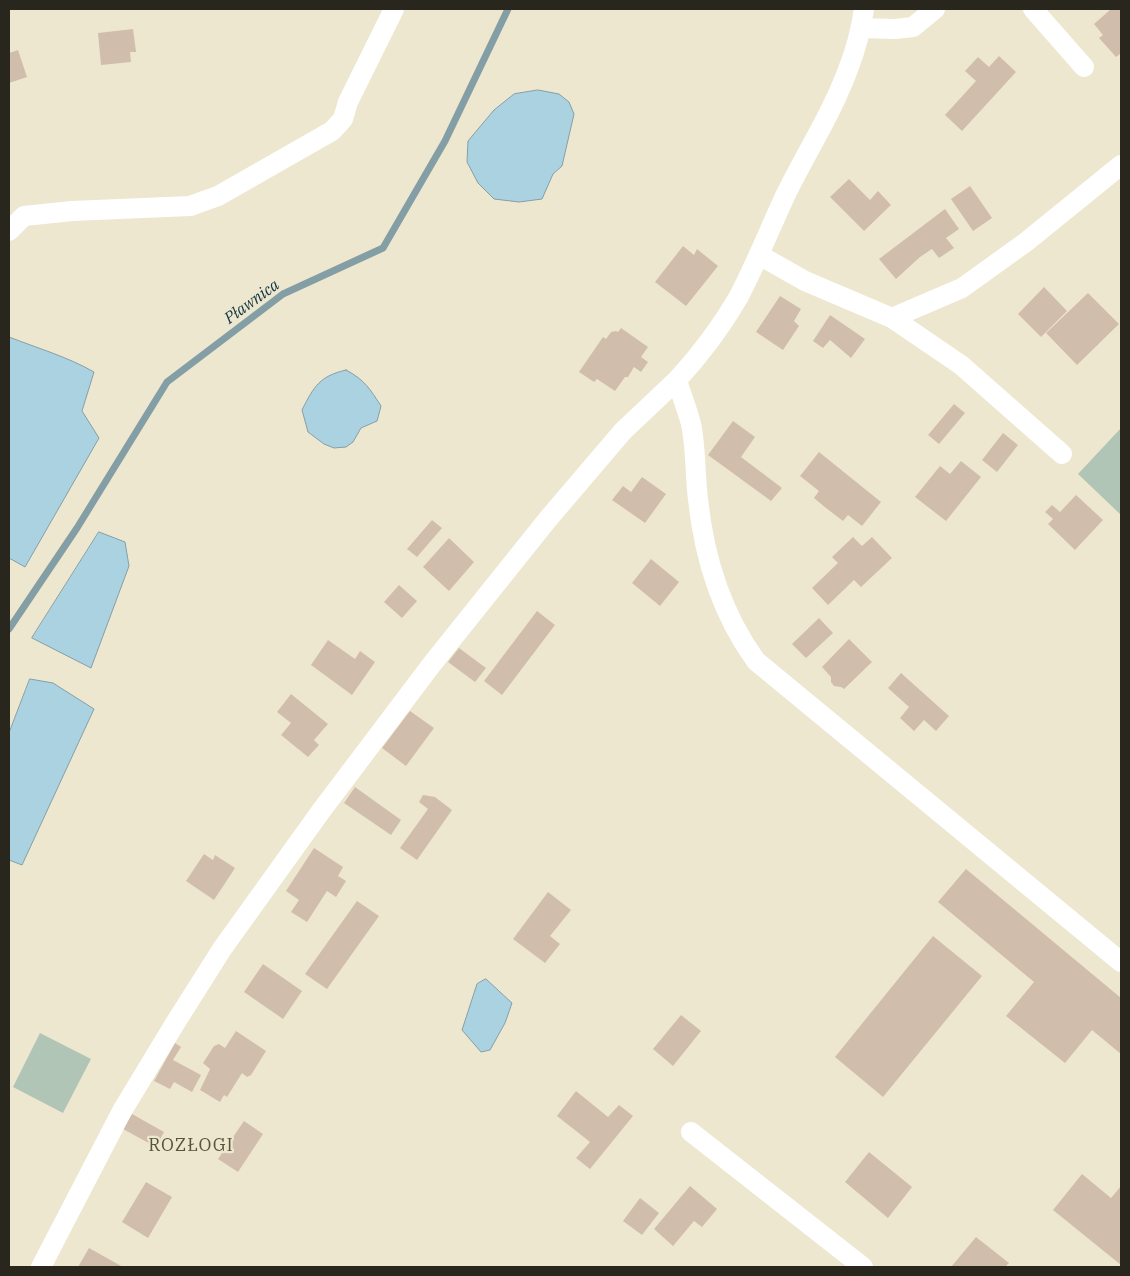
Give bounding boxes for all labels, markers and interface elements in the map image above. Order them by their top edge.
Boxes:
water label: Pławnica [221,276,283,328]
district label: ROZŁOGI [147,1135,235,1157]

